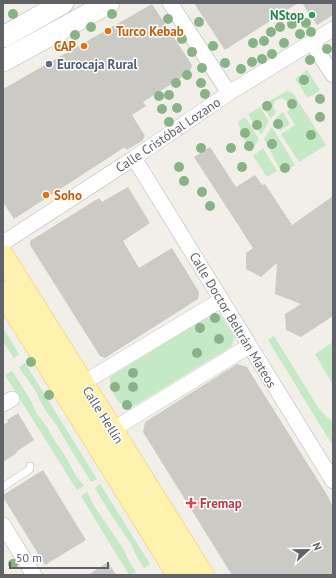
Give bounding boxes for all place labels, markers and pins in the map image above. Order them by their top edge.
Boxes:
place label: NStop [270,7,304,24]
marker: NStop [307,10,317,20]
place label: Turco Kebab [116,23,184,40]
marker: Turco Kebab [103,26,113,36]
place label: CAP [54,38,77,55]
marker: CAP [79,41,89,51]
place label: Eurocaja Rural [57,56,137,73]
marker: Eurocaja Rural [44,59,54,69]
place label: Soho [54,187,82,204]
marker: Soho [41,190,51,200]
place label: Fremap [200,495,242,512]
marker: Fremap [185,497,197,509]

